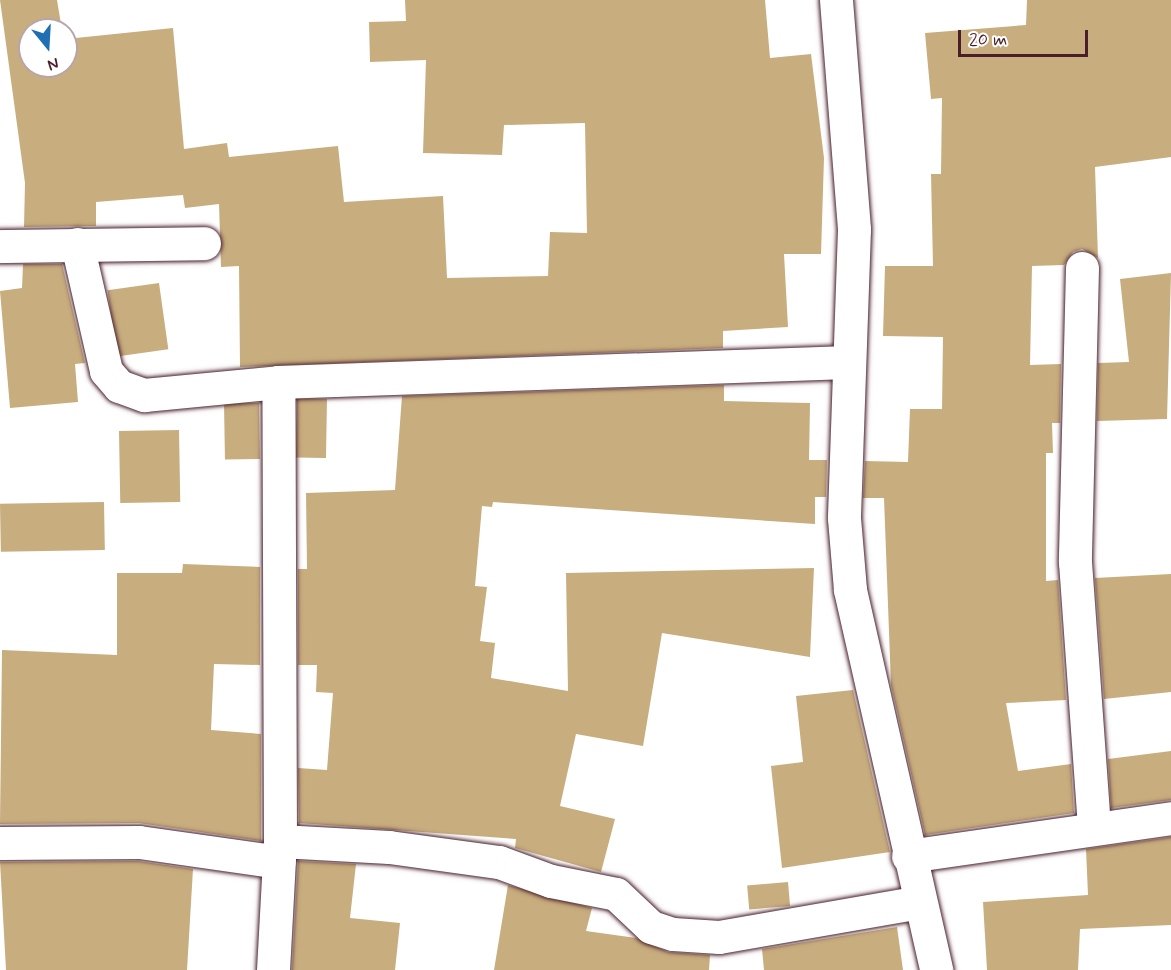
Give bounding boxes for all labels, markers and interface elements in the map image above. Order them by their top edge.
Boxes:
north arrow [18,18,78,78]
scale bar [961,18,1092,56]
text: 20 m [969,28,1007,52]
text: N [45,52,61,75]

